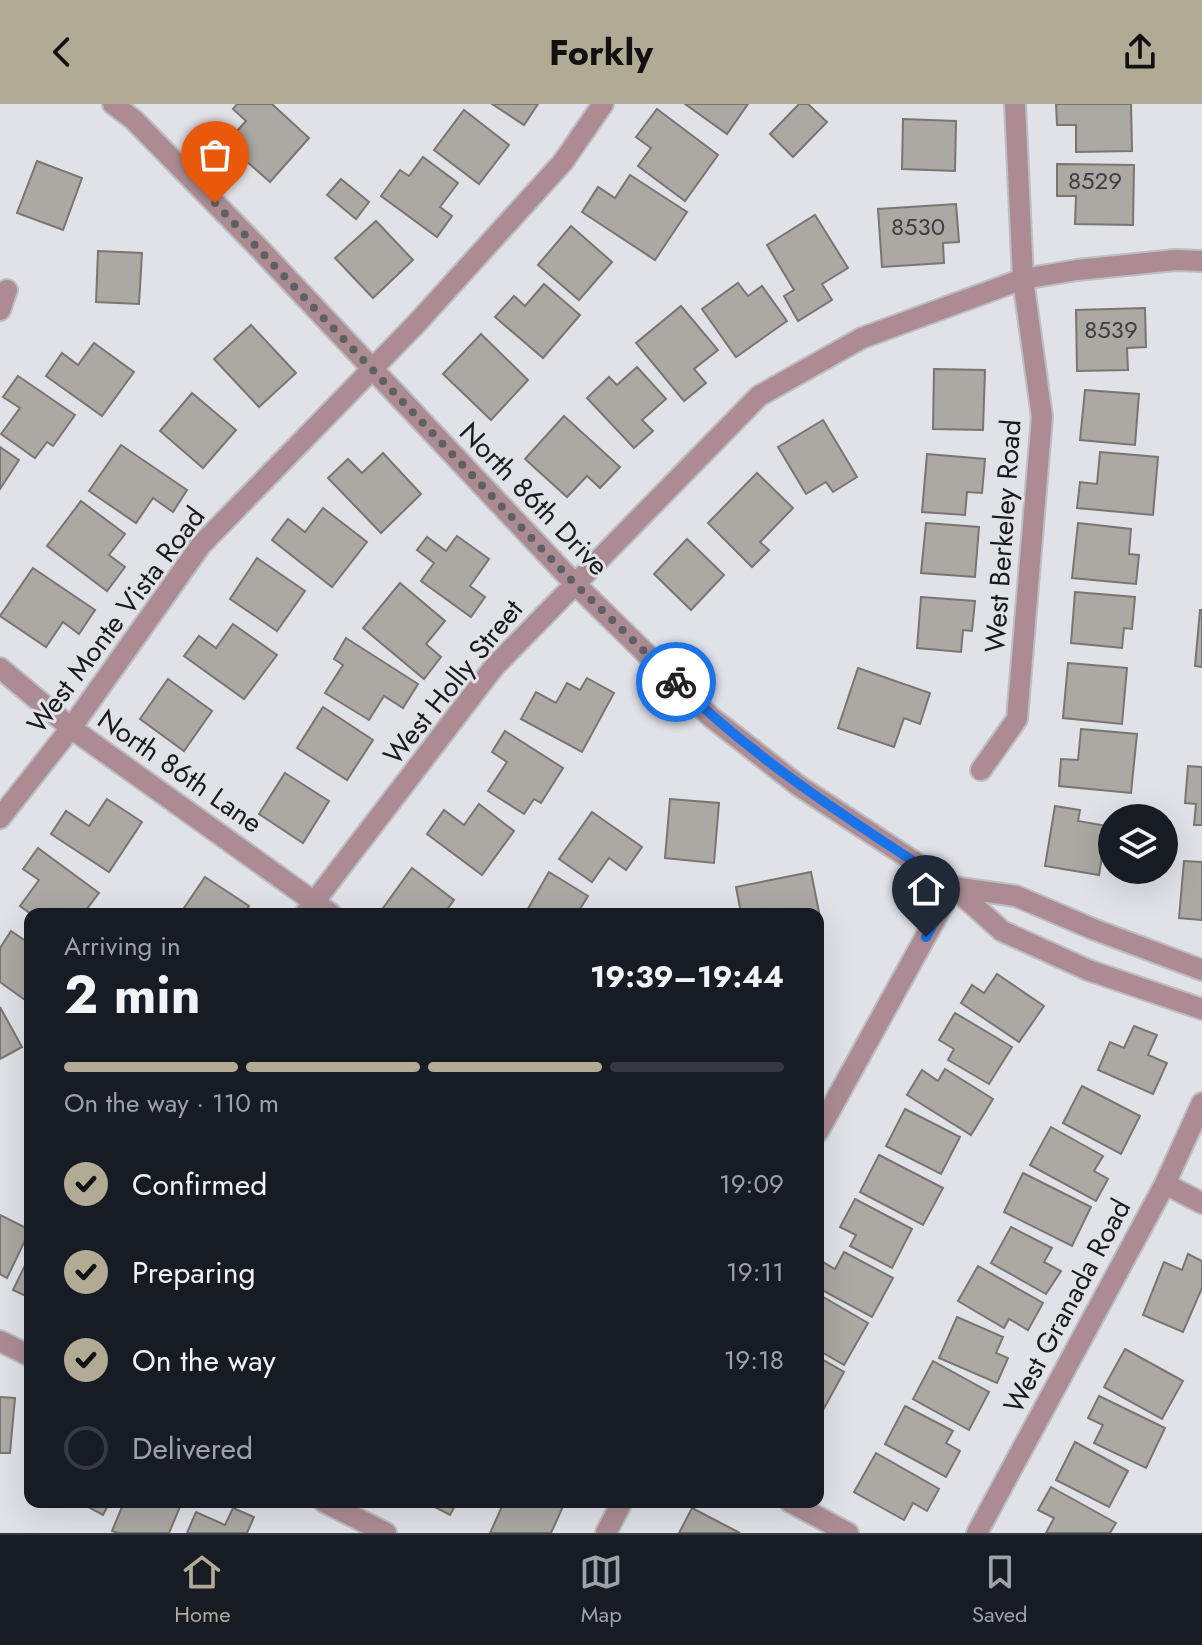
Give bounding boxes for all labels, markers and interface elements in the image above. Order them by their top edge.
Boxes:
text: Forkly [549,26,653,78]
icon: back [40,30,84,74]
icon: share [1118,30,1162,74]
pin [181,121,249,203]
icon: bag [193,133,237,177]
house number: 8529 [1068,163,1122,198]
house number: 8530 [891,209,945,244]
house number: 8539 [1084,312,1138,347]
street label: North 86th Drive [450,413,618,585]
street label: West Berkeley Road [974,418,1032,654]
street label: West Monte Vista Road [17,498,215,742]
street label: West Holly Street [373,590,533,773]
courier [636,642,716,722]
icon: bike [654,660,698,704]
street label: North 86th Lane [89,699,271,843]
map controls [1098,804,1178,884]
button: layers [1098,804,1178,884]
pin [892,855,960,937]
icon: home [904,867,948,911]
text: Arriving in [64,927,181,965]
text: 19:39–19:44 [590,955,784,998]
text: 2 min [64,957,201,1033]
text: On the way · 110 m [64,1084,279,1122]
icon: check [64,1162,108,1206]
text: Confirmed [132,1163,267,1206]
text: 19:09 [719,1165,784,1203]
street label: West Granada Road [993,1192,1141,1420]
icon: check [64,1250,108,1294]
text: Preparing [132,1251,256,1294]
text: 19:11 [726,1253,784,1291]
icon: check [64,1338,108,1382]
text: On the way [132,1339,276,1382]
text: 19:18 [724,1341,784,1379]
text: Delivered [132,1427,253,1470]
tab: Home [174,1550,231,1630]
tab: Map [579,1550,623,1630]
tab: Saved [972,1550,1028,1630]

